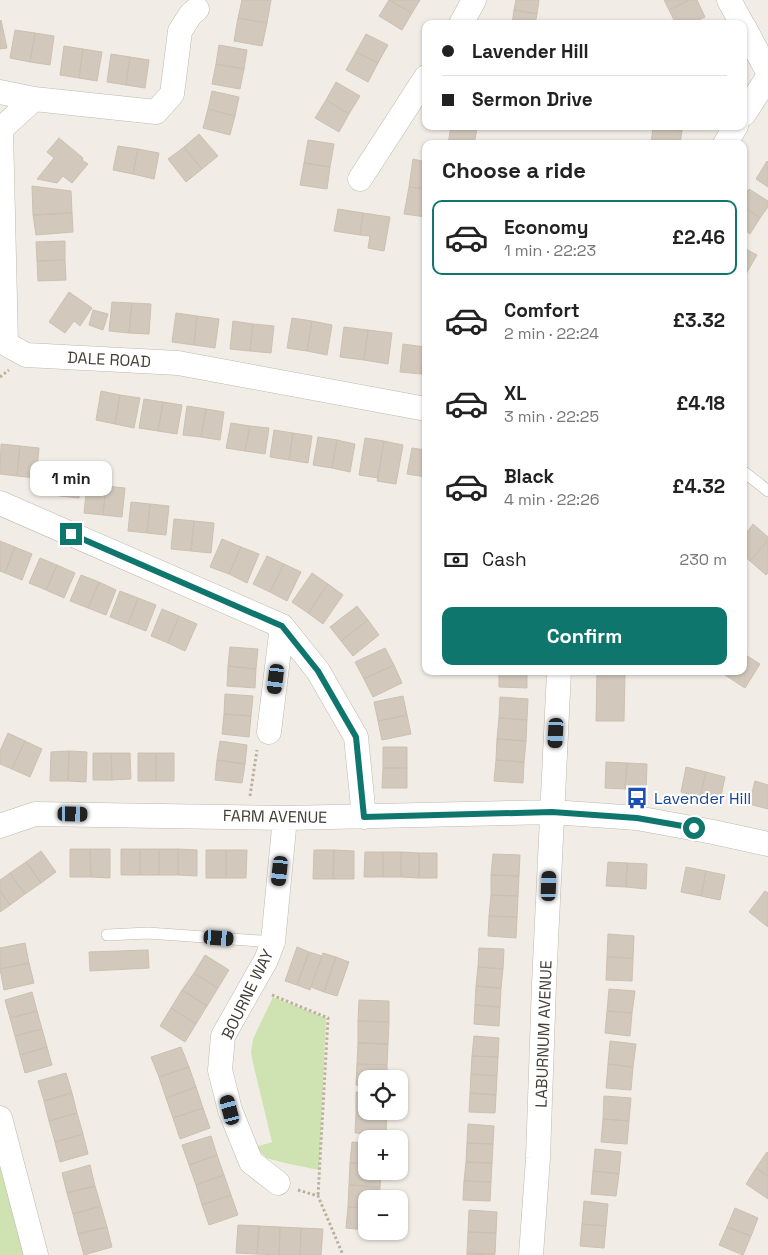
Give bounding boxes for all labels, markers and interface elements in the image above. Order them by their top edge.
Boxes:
text: Lavender Hill [472,39,589,64]
text: Sermon Drive [472,87,593,112]
text: Choose a ride [442,156,586,184]
icon: car [444,215,489,260]
text: Economy [504,215,588,240]
text: £2.46 [672,225,725,250]
text: 1 min · 22:23 [504,240,596,261]
icon: car [444,298,489,343]
text: Comfort [504,298,580,323]
text: £3.32 [673,308,725,333]
text: 2 min · 22:24 [504,323,599,344]
street label: DALE ROAD [67,347,151,372]
icon: car [444,381,489,426]
text: XL [504,381,527,406]
text: £4.18 [676,391,725,416]
text: 3 min · 22:25 [504,406,599,427]
callout: 1 min [30,462,112,496]
icon: car [444,464,489,509]
text: Black [504,464,554,489]
text: 1 min [51,468,91,489]
text: £4.32 [672,474,725,499]
text: 4 min · 22:26 [504,489,600,510]
route end [60,523,82,545]
icon: cash [442,546,470,574]
text: Cash [482,547,527,572]
text: 230 m [680,549,727,570]
button: Confirm [442,607,727,665]
car [266,663,285,695]
car [547,718,564,748]
bus stop icon: Lavender Hill [624,785,650,811]
place label: Lavender Hill [654,788,751,809]
street label: FARM AVENUE [223,805,327,828]
car [57,806,88,822]
route start [683,817,705,839]
car [270,855,289,887]
car [540,871,557,901]
car [203,929,234,947]
street label: BOURNE WAY [217,945,278,1043]
street label: LABURNUM AVENUE [530,960,557,1108]
map controls [358,1070,408,1240]
button: locate [358,1070,408,1120]
car [218,1094,241,1126]
button: + [358,1130,408,1180]
button: − [358,1190,408,1240]

